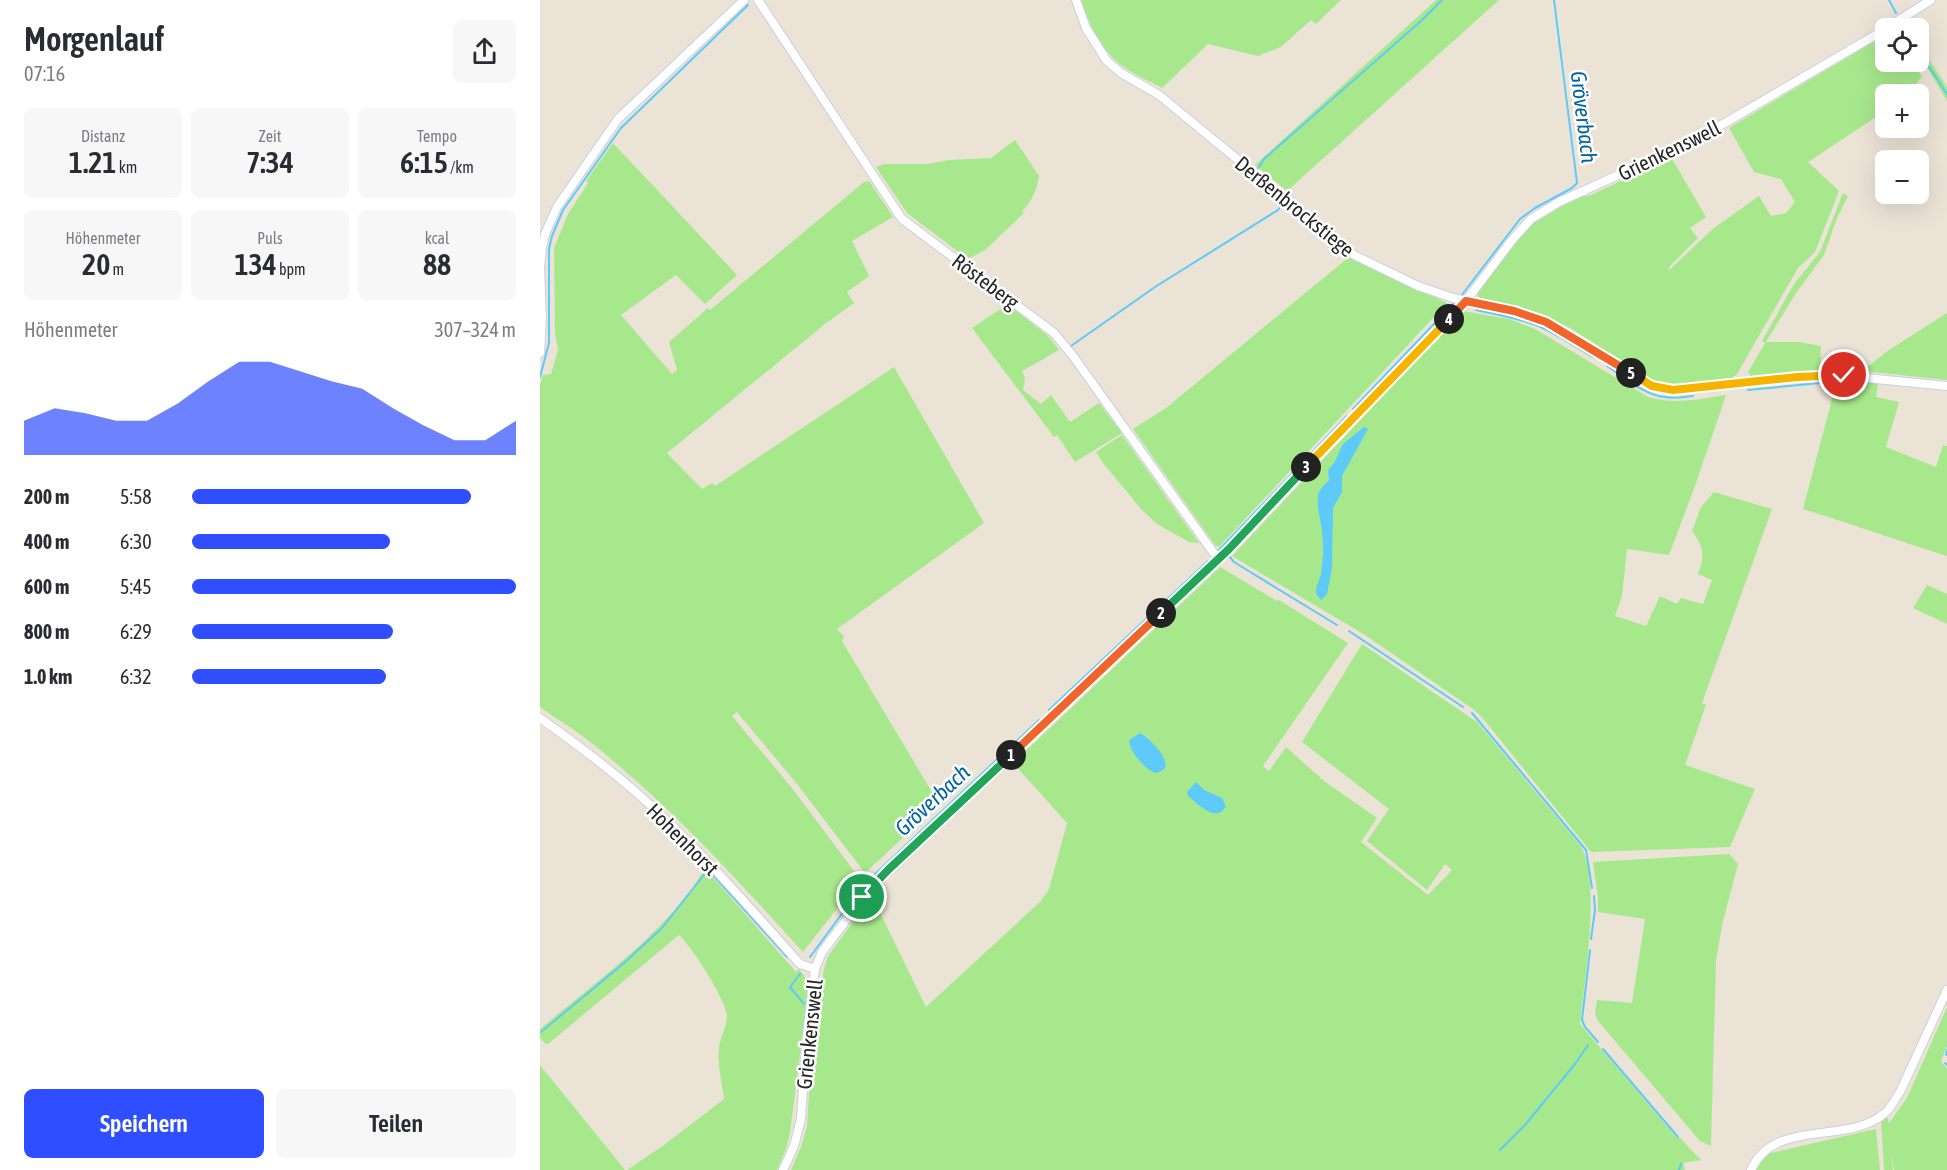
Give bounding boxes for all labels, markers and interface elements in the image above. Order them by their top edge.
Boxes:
map controls [1875,18,1929,204]
button: locate [1875,18,1929,72]
text: Morgenlauf [24,20,164,58]
button: share [453,20,516,83]
text: 07:16 [24,62,65,85]
water label: Gröverbach [1565,70,1603,165]
button: + [1875,84,1929,138]
street label: Grienkenswell [1614,115,1724,185]
text: Distanz [81,127,125,145]
text: Zeit [259,127,281,145]
text: Tempo [417,127,457,145]
text: 1.21 [69,145,116,179]
text: 7:34 [246,145,294,179]
text: 6:15 [400,145,448,179]
button: − [1875,150,1929,204]
street label: Derßenbrockstiege [1231,151,1359,261]
text: km [116,158,137,176]
text: /km [448,158,474,176]
text: Höhenmeter [66,229,140,247]
text: Puls [257,229,283,247]
text: kcal [425,229,449,247]
text: 20 [82,247,110,281]
text: 134 [234,247,277,281]
text: 88 [423,247,451,281]
street label: Rösteberg [948,248,1024,314]
text: m [110,260,124,278]
text: bpm [277,260,306,278]
pin: 4 [1434,304,1464,334]
text: 4 [1445,310,1453,328]
text: Höhenmeter [24,318,118,341]
text: 307–324 m [434,318,516,341]
pin [1818,349,1869,400]
pin: 5 [1616,358,1646,388]
icon: check [1827,358,1860,391]
text: 5 [1627,364,1635,382]
pin: 3 [1291,452,1321,482]
text: 3 [1302,458,1310,476]
text: 200 m [24,485,69,508]
text: 5:58 [120,485,152,508]
text: 400 m [24,530,69,553]
text: 6:30 [120,530,152,553]
text: 600 m [24,575,69,598]
text: 5:45 [120,575,152,598]
pin: 2 [1146,598,1176,628]
text: 2 [1157,604,1165,622]
text: 800 m [24,620,69,643]
text: 6:29 [120,620,152,643]
text: 1.0 km [24,665,72,688]
text: 6:32 [120,665,152,688]
pin: 1 [996,740,1026,770]
text: 1 [1007,746,1015,764]
water label: Gröverbach [889,759,975,841]
street label: Hohenhorst [642,798,724,880]
pin [836,871,887,922]
icon: arrive [845,880,878,913]
street label: Grienkenswell [791,977,827,1090]
button: Speichern [24,1089,264,1158]
button: Teilen [276,1089,516,1158]

